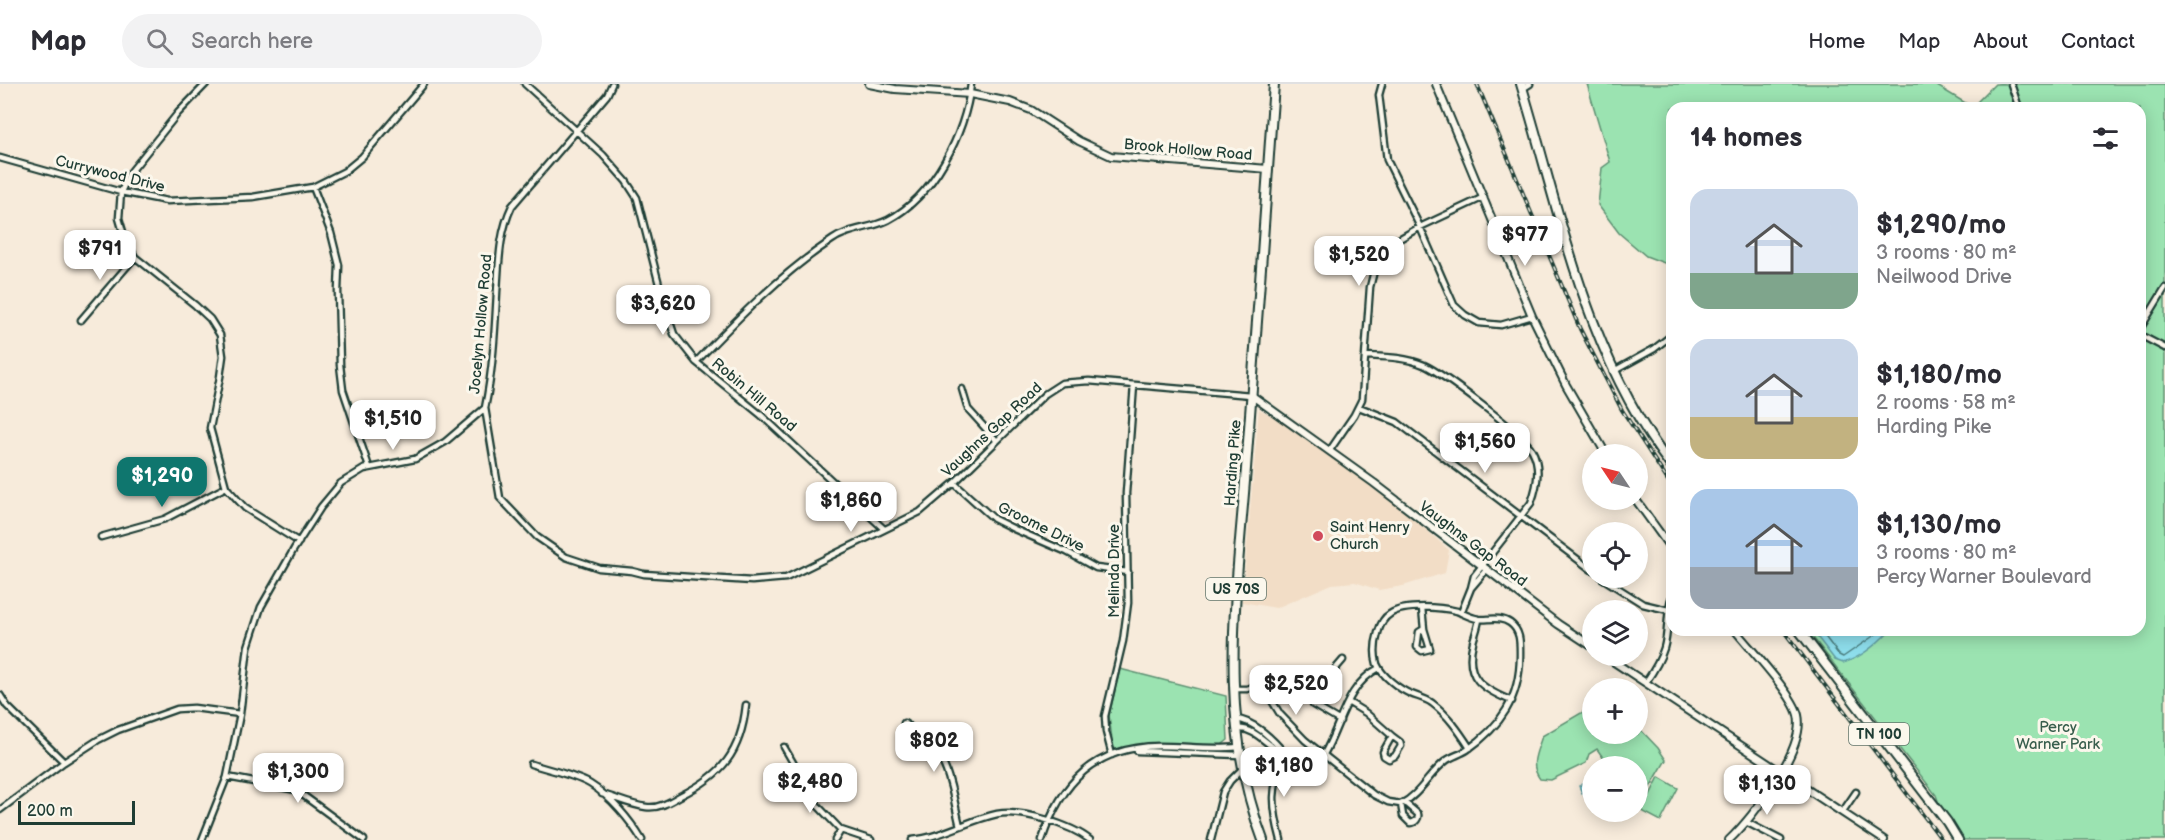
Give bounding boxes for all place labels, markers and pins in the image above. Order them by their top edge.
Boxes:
pin: $977 [1489,216,1561,267]
pin: $791 [64,230,136,281]
pin: $1,520 [1310,236,1408,287]
pin: $3,620 [614,285,712,336]
pin: $1,510 [344,400,442,451]
pin: $1,560 [1436,423,1534,474]
pin: $1,290 [113,457,211,508]
pin: $1,860 [802,482,900,533]
place label: Saint Henry Church [1330,518,1410,554]
marker: Saint Henry Church [1311,529,1325,543]
pin: $2,520 [1247,665,1345,716]
pin: $802 [898,722,970,773]
pin: $1,180 [1235,747,1333,798]
pin: $1,300 [249,753,347,804]
pin: $2,480 [761,763,859,814]
pin: $1,130 [1718,765,1816,816]

